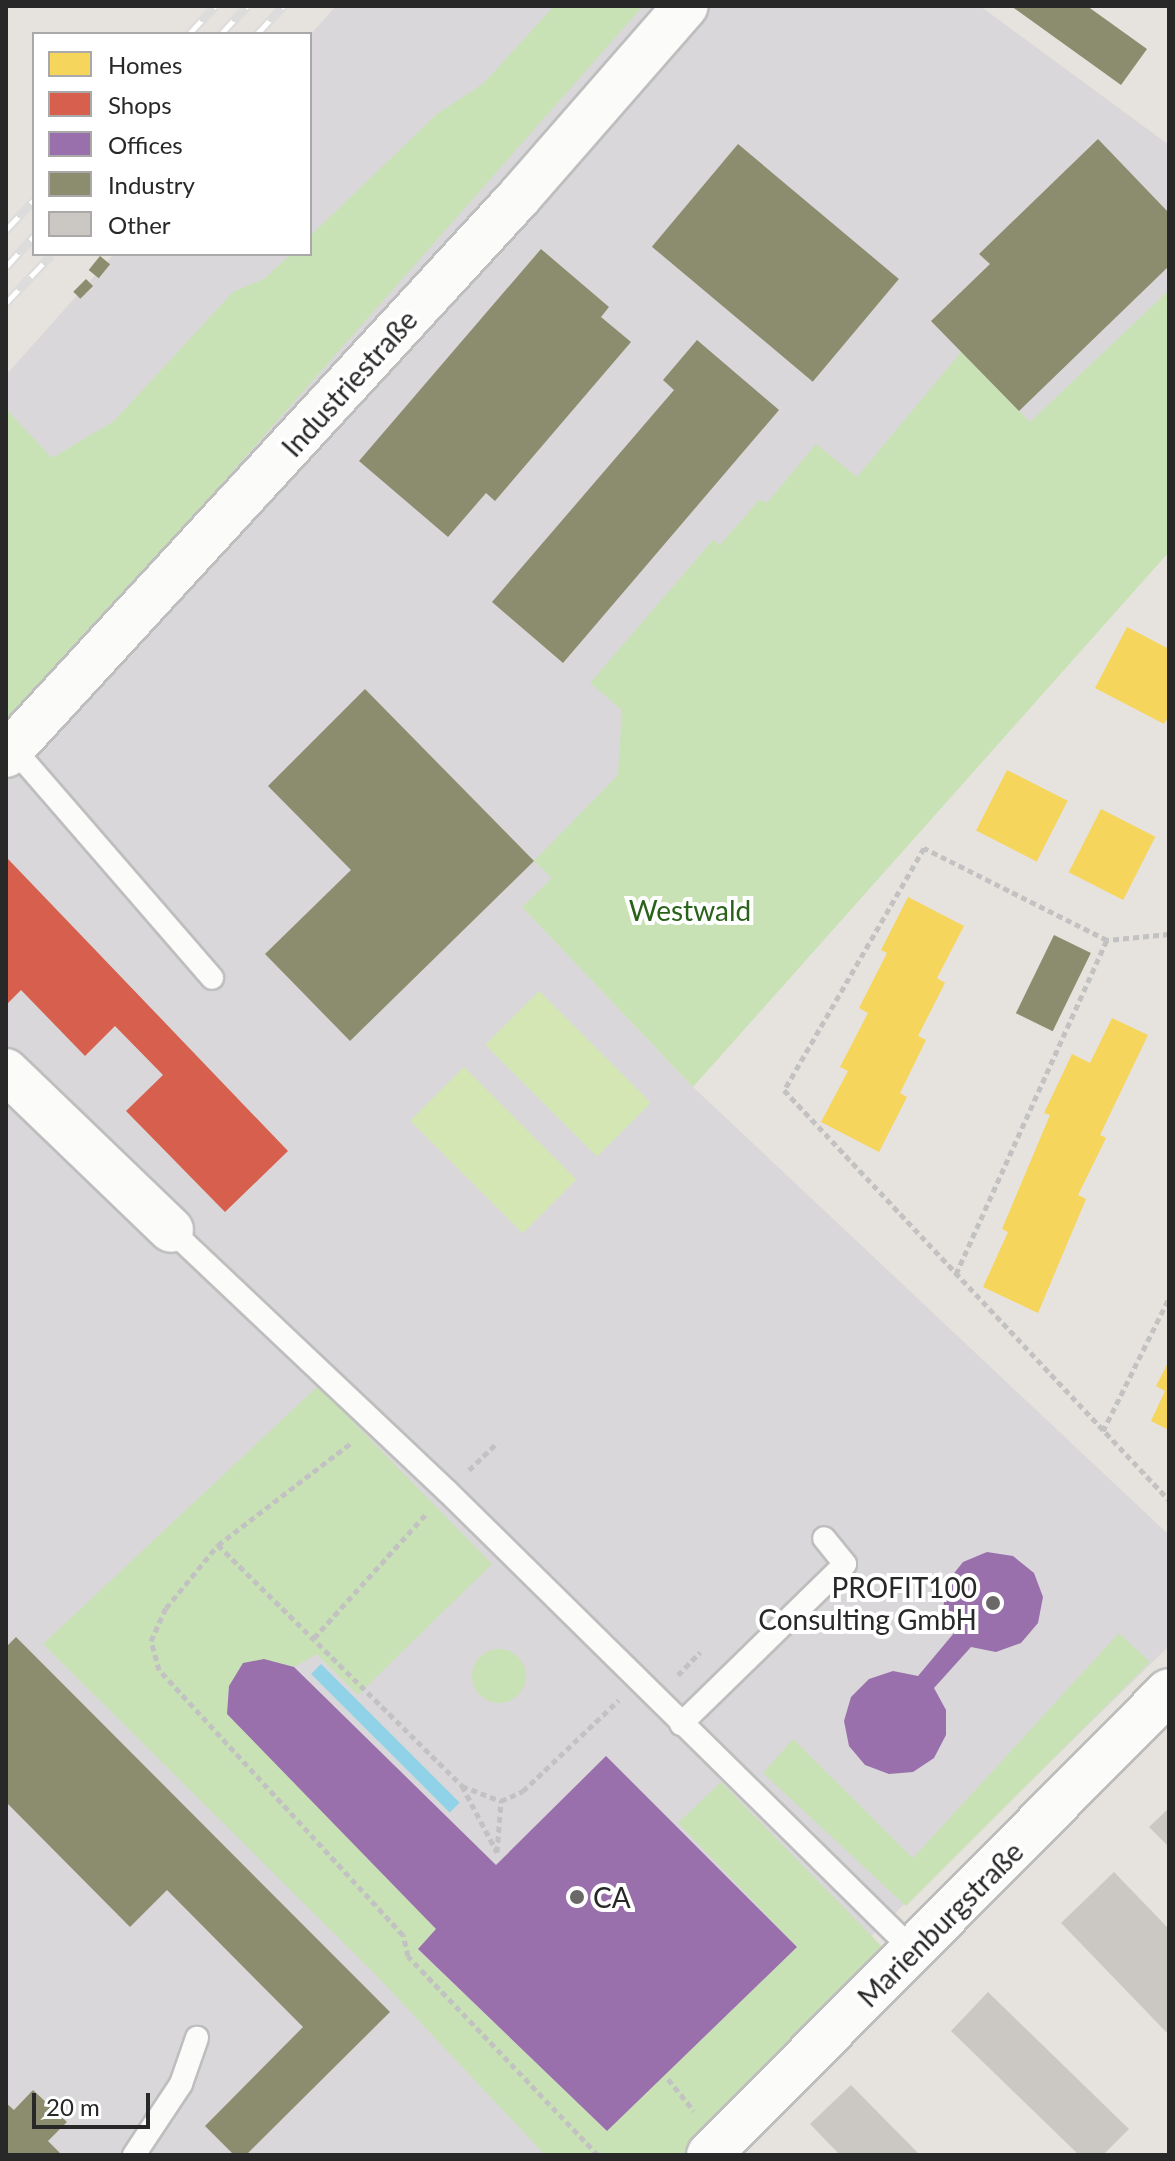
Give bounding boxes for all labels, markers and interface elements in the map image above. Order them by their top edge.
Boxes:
legend [32,32,312,256]
text: Homes [108,50,182,79]
text: Shops [108,90,172,119]
text: Offices [108,130,183,159]
text: Industry [108,170,195,199]
text: Other [108,210,171,239]
street label: Industriestraße [274,303,424,463]
park label: Westwald [629,893,751,927]
place label: PROFIT100 Consulting GmbH [758,1570,977,1636]
marker: PROFIT100 Consulting GmbH [984,1594,1002,1612]
street label: Marienburgstraße [850,1834,1030,2014]
place label: CA [593,1880,631,1914]
marker: CA [568,1888,586,1906]
scale bar [36,2077,154,2127]
text: 20 m [46,2092,100,2121]

